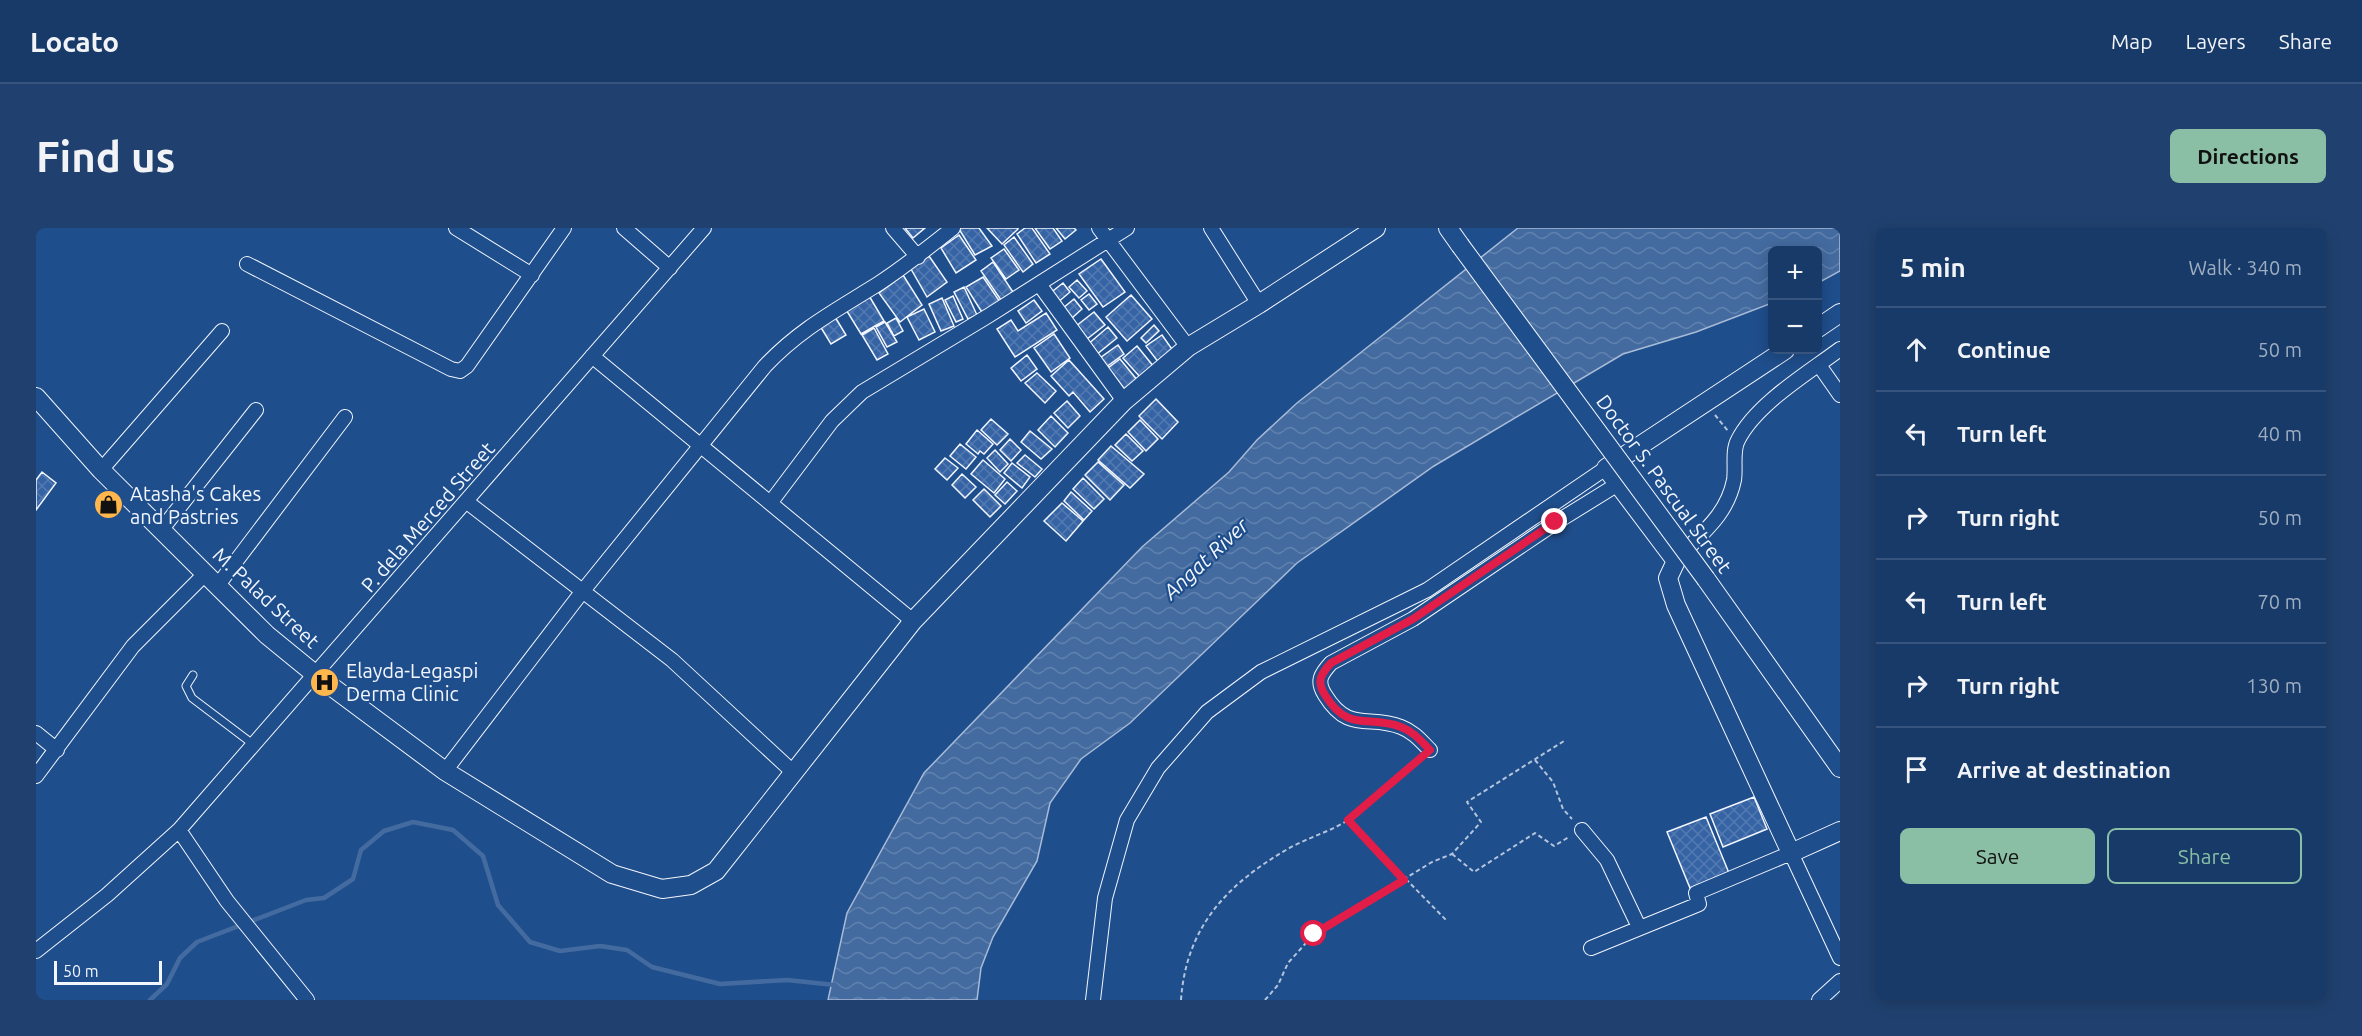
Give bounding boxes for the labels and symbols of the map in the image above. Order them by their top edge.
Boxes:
street label: Doctor S. Pascual Street [1592,390,1737,577]
street label: P. dela Merced Street [356,437,499,596]
place label: Atasha's Cakes and Pastries [130,482,261,528]
shop icon: Atasha's Cakes and Pastries [93,489,125,521]
route end [1541,508,1567,534]
water label: Angat River [1157,512,1254,604]
street label: M. Palad Street [209,543,324,653]
place label: Elayda-Legaspi Derma Clinic [346,659,478,705]
hospital icon: Elayda-Legaspi Derma Clinic [309,667,341,699]
route start [1300,920,1326,946]
scale bar [54,958,162,986]

